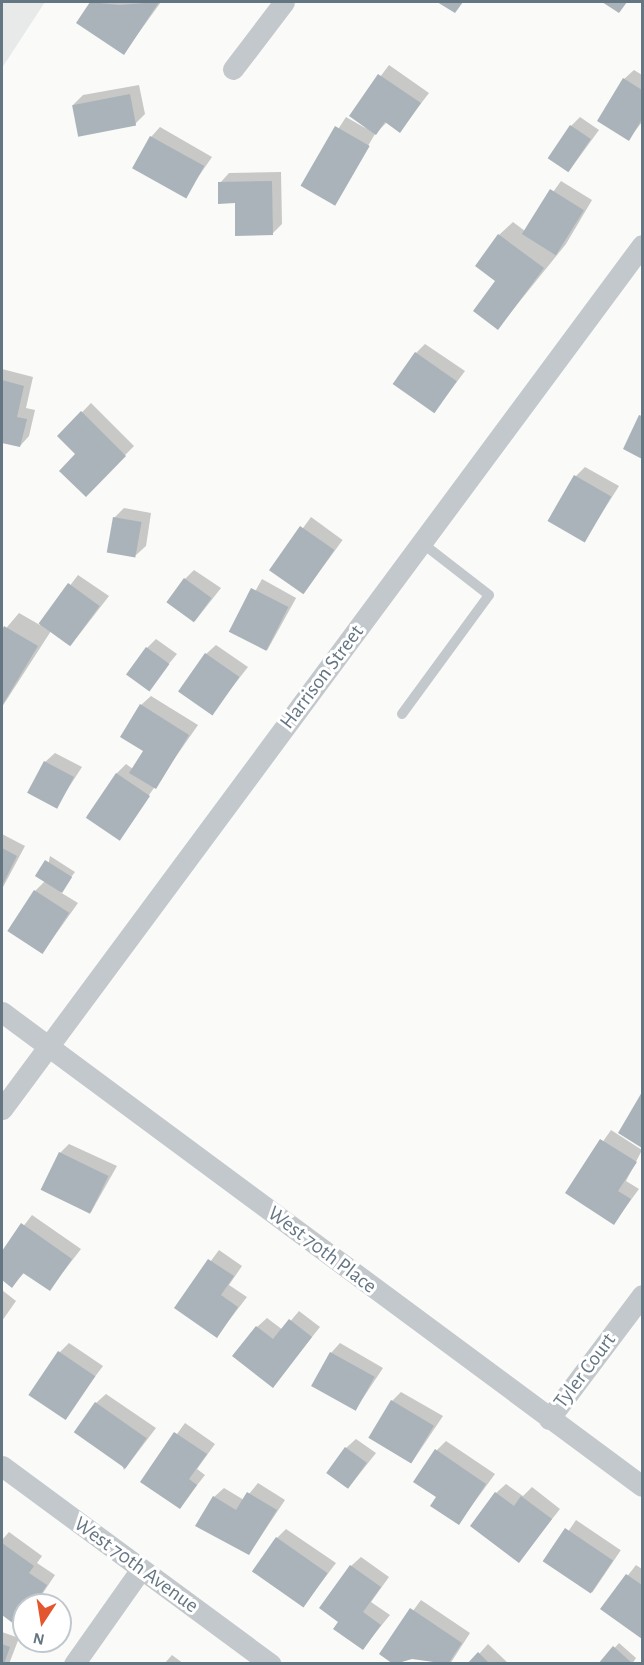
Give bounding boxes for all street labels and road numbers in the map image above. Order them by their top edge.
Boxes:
street label: Harrison Street [275,620,369,734]
street label: West 70th Place [263,1201,381,1299]
street label: Tyler Court [549,1328,621,1414]
street label: West 70th Avenue [69,1511,203,1619]

